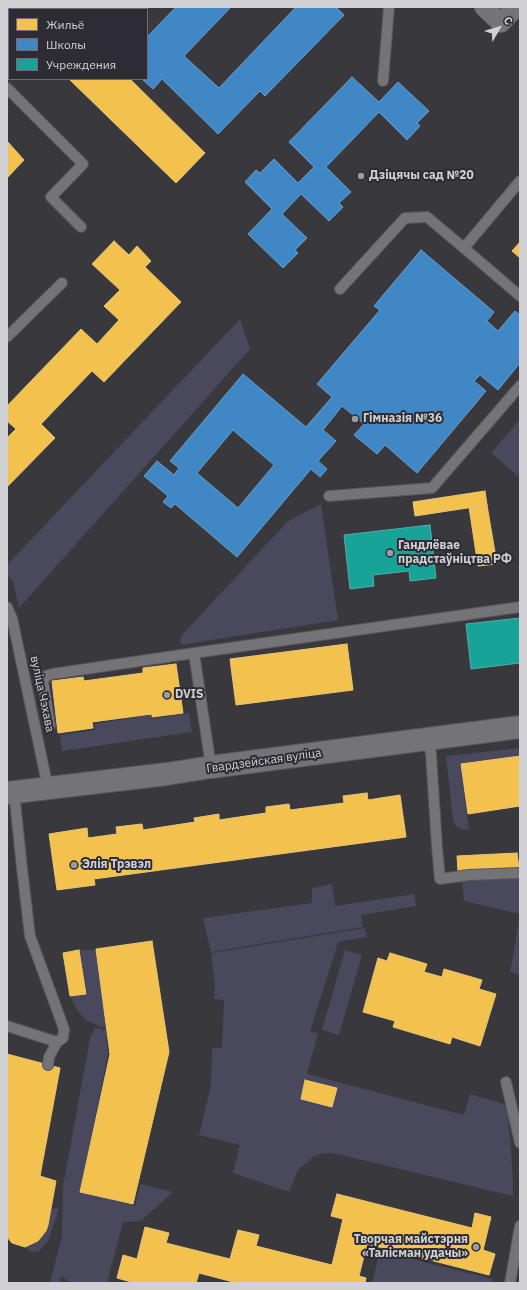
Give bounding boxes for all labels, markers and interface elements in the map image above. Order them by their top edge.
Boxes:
legend [8,8,148,80]
north arrow [479,8,519,48]
text: С [501,13,516,28]
text: Жильё [46,17,84,32]
text: Школы [46,37,86,52]
text: Учреждения [46,57,116,72]
place label: Дзіцячы сад №20 [369,169,474,183]
marker: Дзіцячы сад №20 [356,171,366,181]
place label: Гімназія №36 [363,412,442,426]
marker: Гімназія №36 [350,414,360,424]
place label: Гандлёвае прадстаўніцтва РФ [398,539,512,567]
marker: Гандлёвае прадстаўніцтва РФ [385,548,395,558]
street label: вуліца Чэхава [27,654,57,734]
place label: DVIS [175,688,203,702]
marker: DVIS [162,690,172,700]
street label: Гвардзейская вуліца [206,746,322,776]
place label: Элія Трэвэл [82,858,151,872]
marker: Элія Трэвэл [69,860,79,870]
place label: Творчая майстэрня «Талісман удачы» [354,1233,468,1261]
marker: Творчая майстэрня «Талісман удачы» [471,1242,481,1252]

